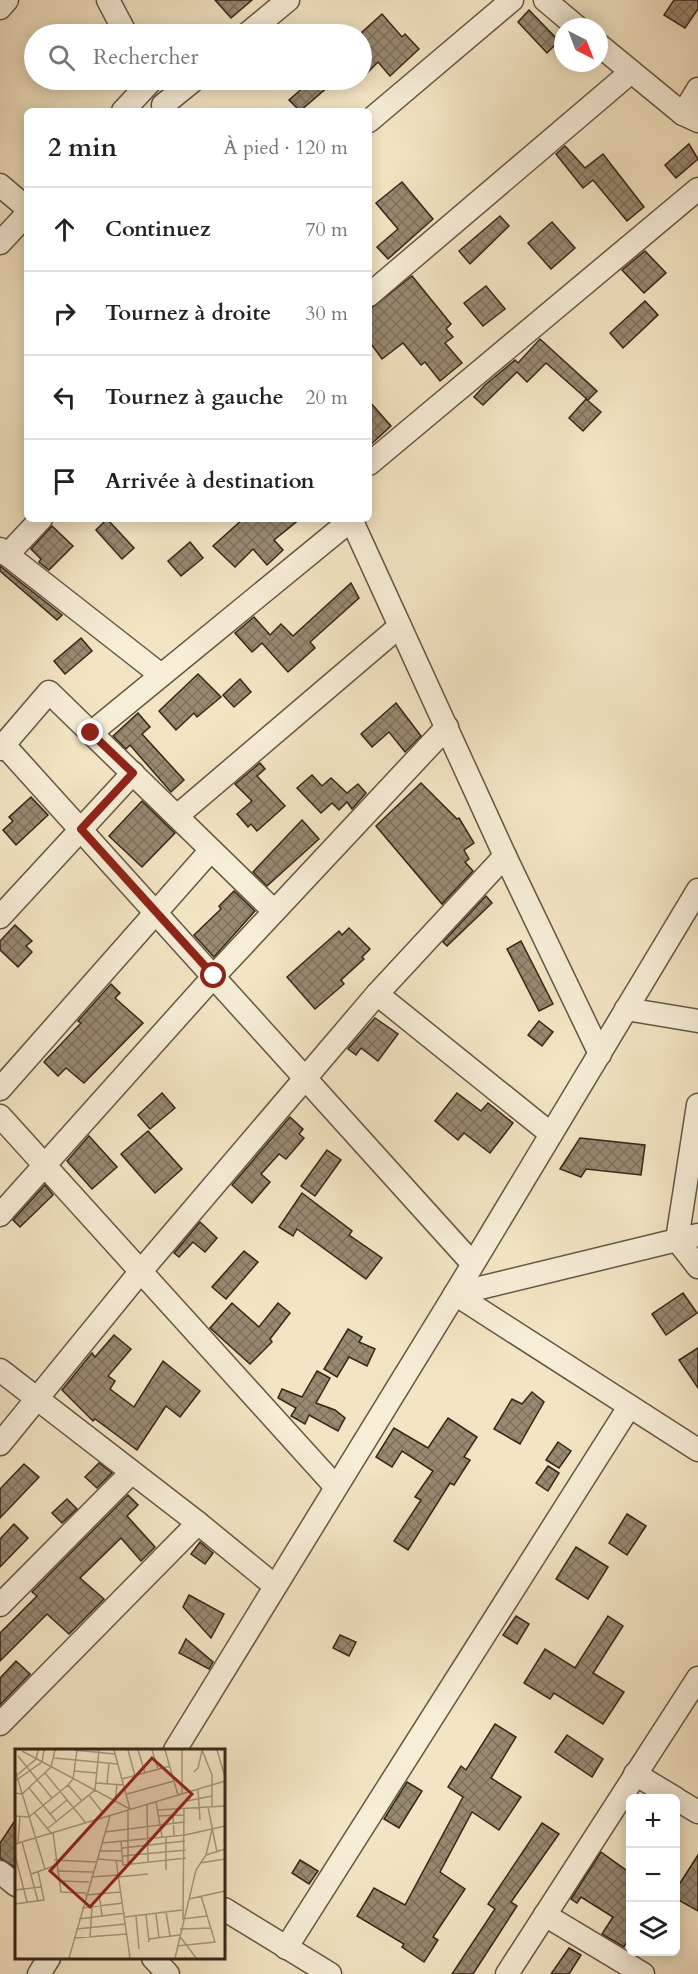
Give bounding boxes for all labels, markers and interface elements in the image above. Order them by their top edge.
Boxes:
north arrow [554,18,608,72]
search box [24,24,372,90]
icon: search [45,41,78,74]
text: Rechercher [93,42,198,72]
text: 2 min [48,130,117,165]
text: À pied · 120 m [224,134,348,161]
icon: ahead [48,213,81,246]
text: Continuez [105,214,211,244]
text: 70 m [305,216,348,243]
icon: right [48,297,81,330]
text: Tournez à droite [105,298,271,328]
text: 30 m [305,300,348,327]
icon: left [48,381,81,414]
text: Tournez à gauche [105,382,284,412]
text: 20 m [305,384,348,411]
icon: arrive [48,465,81,498]
text: Arrivée à destination [105,466,315,496]
route end [77,719,103,745]
route start [200,962,226,988]
inset map [15,1749,225,1959]
map controls [626,1794,680,1956]
button: + [626,1794,680,1848]
button: − [626,1848,680,1902]
button: layers [626,1902,680,1956]

